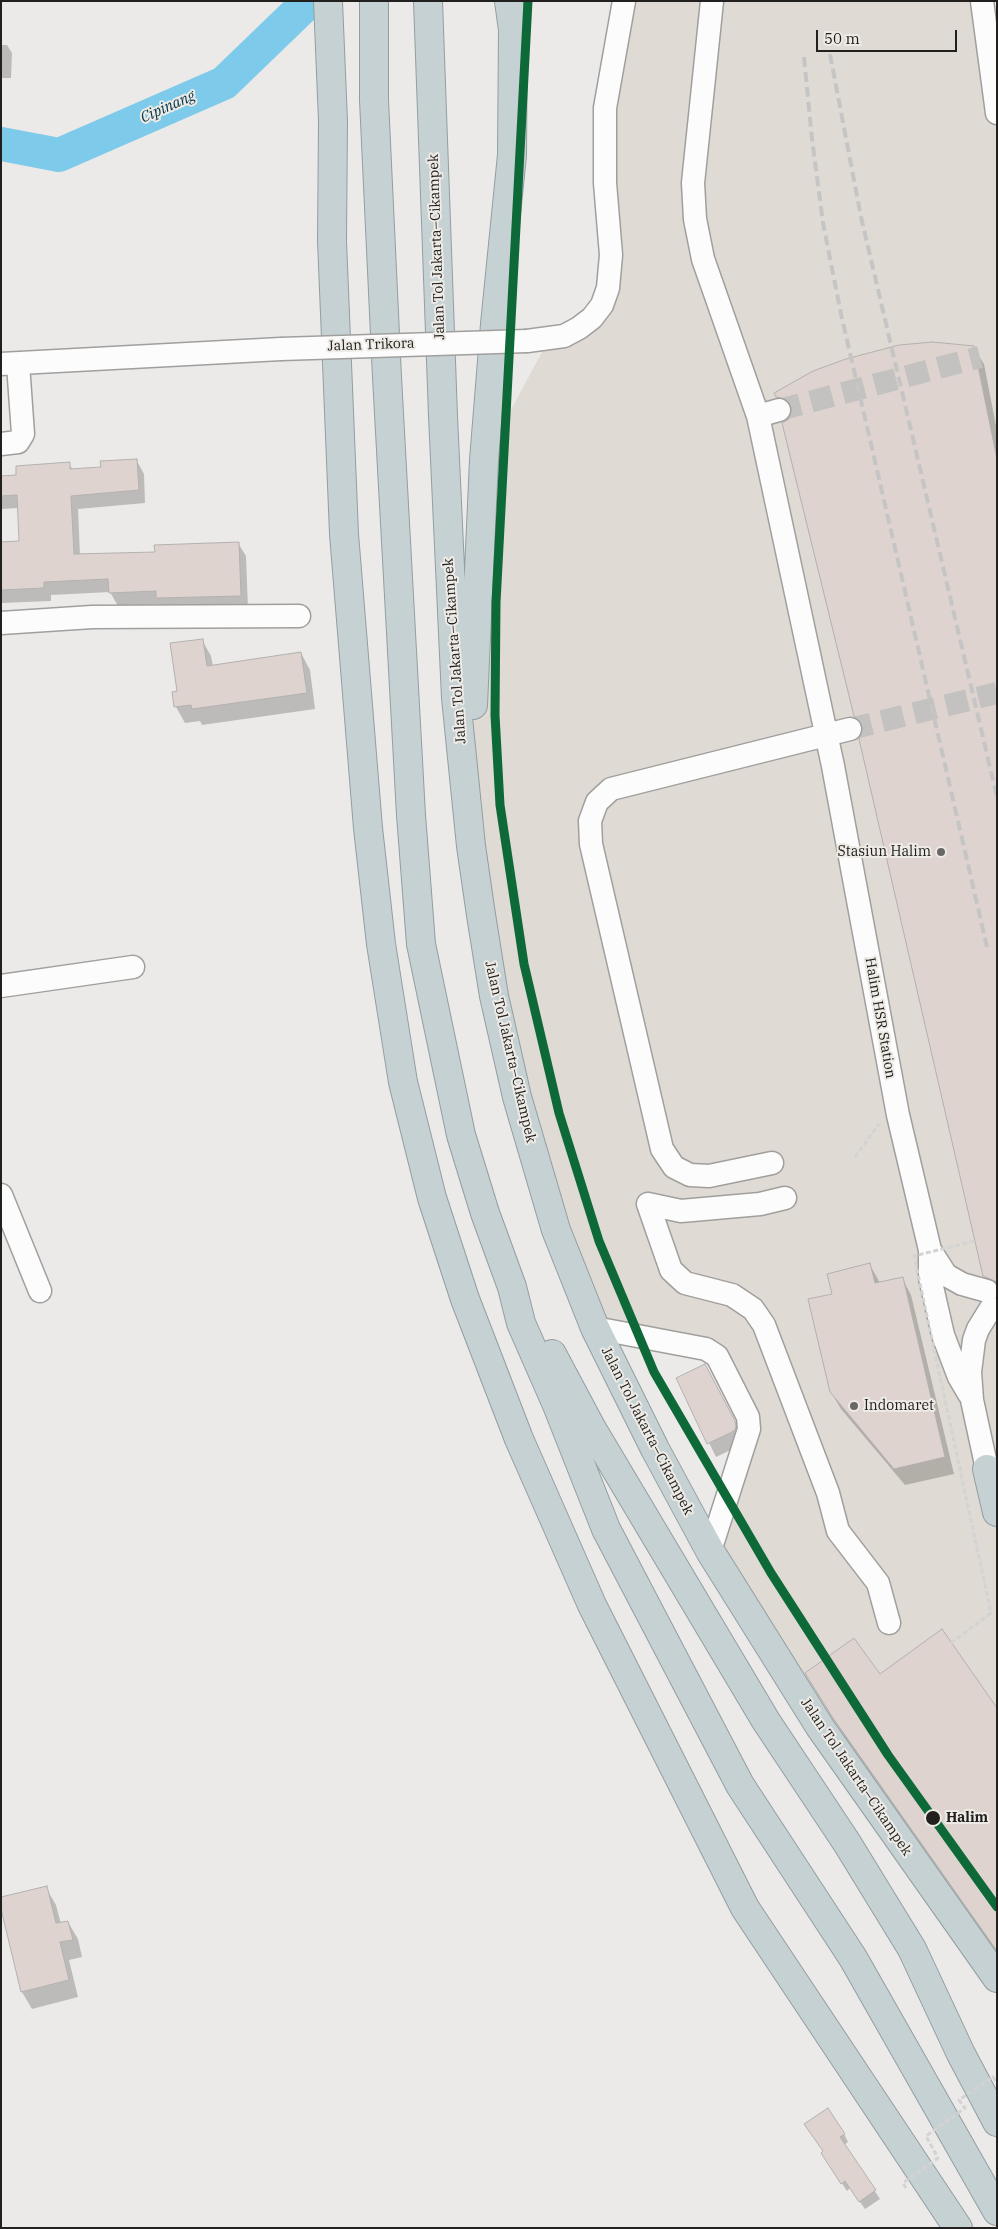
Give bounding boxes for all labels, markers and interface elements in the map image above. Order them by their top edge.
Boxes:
scale bar [818,20,959,52]
text: 50 m [824,29,860,48]
water label: Cipinang [138,87,198,127]
street label: Jalan Tol Jakarta–Cikampek [425,154,449,340]
street label: Jalan Trikora [327,335,415,355]
street label: Jalan Tol Jakarta–Cikampek [440,558,470,744]
place label: Stasiun Halim [837,844,931,860]
marker: Stasiun Halim [935,846,947,858]
street label: Halim HSR Station [861,956,899,1080]
street label: Jalan Tol Jakarta–Cikampek [481,959,539,1145]
street label: Jalan Tol Jakarta–Cikampek [597,1344,697,1518]
place label: Indomaret [864,1398,934,1414]
marker: Indomaret [848,1400,860,1412]
street label: Jalan Tol Jakarta–Cikampek [797,1695,915,1859]
marker: Halim [924,1809,942,1827]
place label: Halim [946,1810,988,1826]

